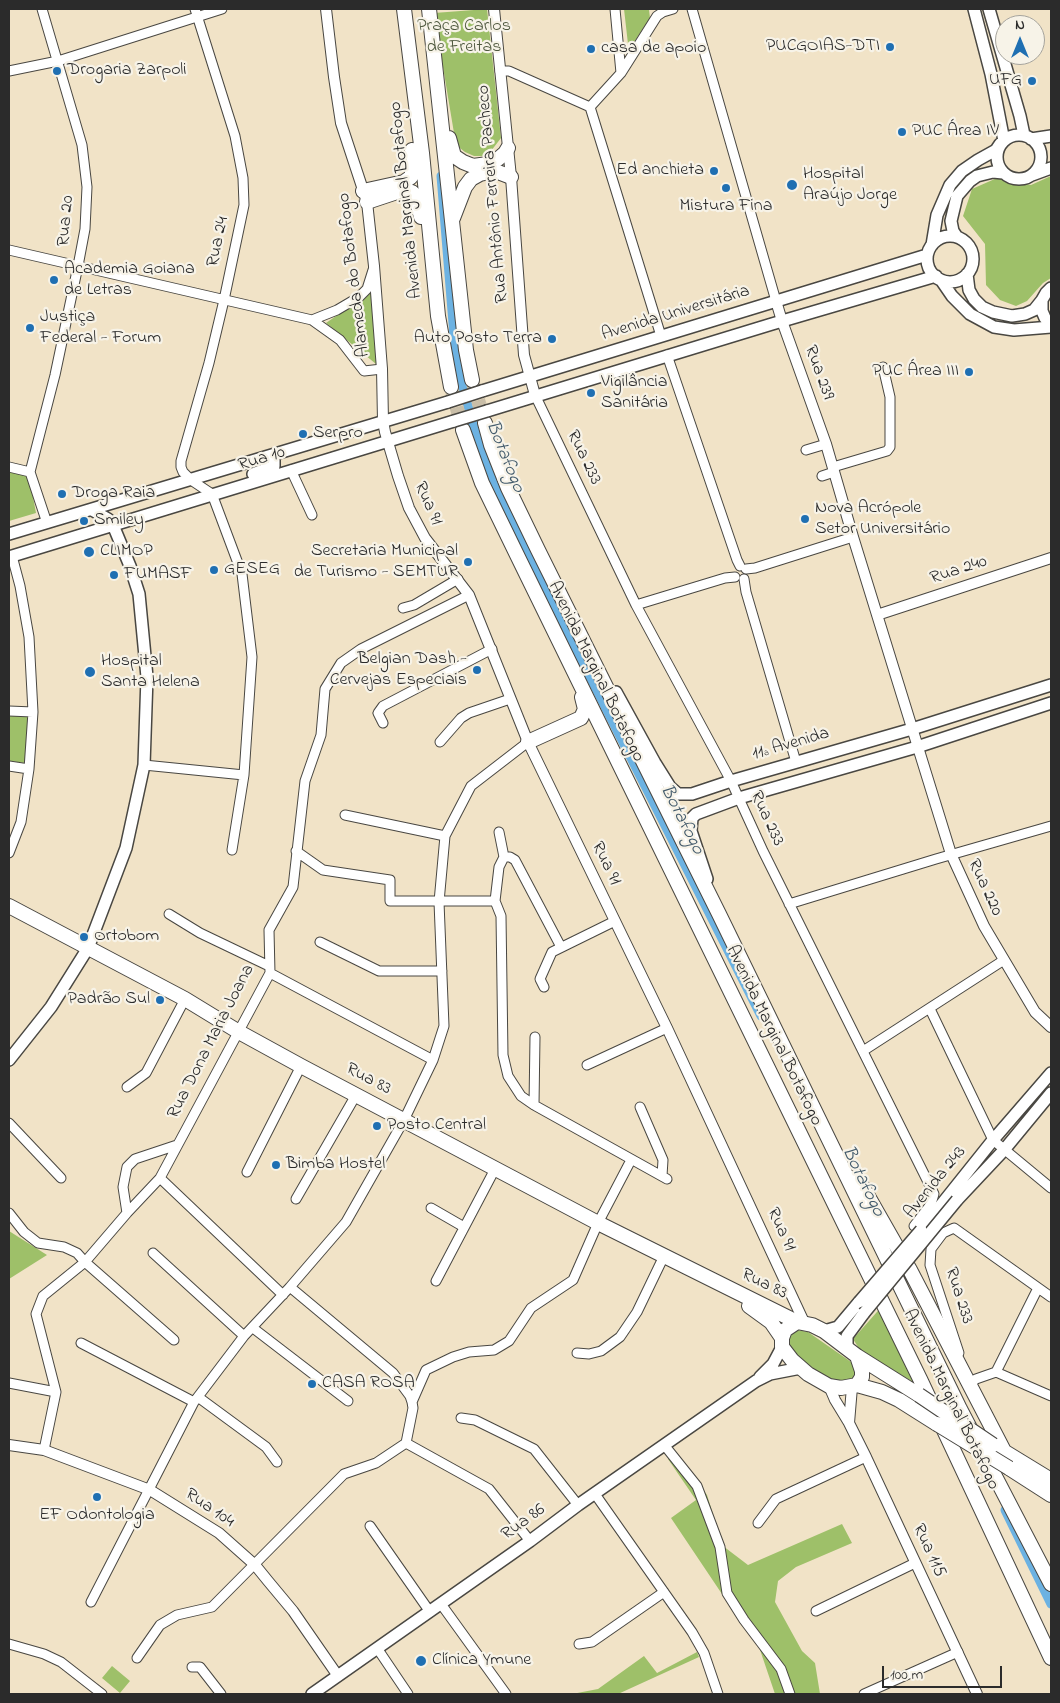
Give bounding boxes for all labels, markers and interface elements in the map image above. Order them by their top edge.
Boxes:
north arrow [995,15,1045,65]
text: N [1015,15,1025,36]
park label: Praça Carlos de Freitas [417,16,511,58]
place label: PUCGOIAS-DTI [766,36,880,58]
place label: casa de apoio [601,38,706,60]
marker: PUCGOIAS-DTI [884,41,896,53]
marker: casa de apoio [585,43,597,55]
place label: Drogaria Zarpoli [67,60,186,82]
marker: Drogaria Zarpoli [51,65,63,77]
place label: UFG [989,70,1022,92]
marker: UFG [1026,75,1038,87]
street label: Rua Antônio Ferreira Pacheco [474,84,514,304]
street label: Avenida Marginal Botafogo [386,100,428,300]
place label: PUC Área IV [912,121,999,143]
marker: PUC Área IV [896,126,908,138]
place label: Ed anchieta [616,160,704,182]
place label: Hospital Araújo Jorge [803,164,897,206]
marker: Ed anchieta [708,165,720,177]
marker: Hospital Araújo Jorge [785,178,799,192]
marker: Mistura Fina [720,182,732,194]
street label: Alameda do Botafogo [334,192,376,358]
street label: Rua 20 [54,195,80,247]
place label: Mistura Fina [680,196,772,218]
street label: Rua 24 [203,215,235,269]
place label: Academia Goiana de Letras [64,259,195,302]
marker: Academia Goiana de Letras [48,274,60,286]
street label: Avenida Universitária [599,281,753,347]
place label: Justiça Federal - Forum [40,307,161,350]
marker: Justiça Federal - Forum [24,322,36,334]
place label: Auto Posto Terra [414,328,542,350]
marker: Auto Posto Terra [546,333,558,345]
street label: Rua 239 [798,343,838,403]
place label: PUC Área III [872,361,959,383]
marker: PUC Área III [963,366,975,378]
place label: Vigilância Sanitária [601,372,668,414]
marker: Vigilância Sanitária [585,387,597,399]
water label: Botafogo [479,418,529,496]
place label: Serpro [313,423,363,445]
street label: Rua 233 [561,427,605,489]
marker: Serpro [297,428,309,440]
street label: Rua 10 [236,443,288,477]
street label: Rua 91 [408,479,446,529]
place label: Droga Raia [72,483,155,505]
marker: Droga Raia [56,488,68,500]
place label: Nova Acrópole Setor Universitário [815,498,950,540]
place label: Smiley [94,510,144,532]
marker: Nova Acrópole Setor Universitário [799,513,811,525]
marker: Smiley [78,515,90,527]
place label: CLIMOP [100,541,153,563]
place label: Secretaria Municipal de Turismo - SEMTUR [294,541,458,584]
marker: CLIMOP [82,545,96,559]
street label: Rua 240 [928,552,990,590]
marker: Secretaria Municipal de Turismo - SEMTUR [462,556,474,568]
place label: GESEG [224,559,280,581]
place label: FUMASF [124,564,192,586]
marker: GESEG [208,564,220,576]
marker: FUMASF [108,569,120,581]
street label: Avenida Marginal Botafogo [542,578,648,766]
place label: Belgian Dash - Cervejas Especiais [330,649,467,692]
place label: Hospital Santa Helena [101,651,200,694]
marker: Belgian Dash - Cervejas Especiais [471,664,483,676]
marker: Hospital Santa Helena [83,665,97,679]
street label: 11ª Avenida [750,724,832,766]
water label: Botafogo [654,781,708,859]
street label: Rua 233 [744,788,788,850]
street label: Rua 91 [585,839,625,889]
street label: Rua 220 [962,856,1006,920]
place label: Ortobom [94,926,159,948]
marker: Ortobom [78,931,90,943]
street label: Avenida Marginal Botafogo [720,942,826,1130]
street label: Rua Dona Maria Joana [164,961,260,1123]
place label: Padrão Sul [67,989,150,1011]
marker: Padrão Sul [154,994,166,1006]
street label: Rua 83 [341,1059,395,1101]
place label: Posto Central [387,1115,486,1137]
marker: Posto Central [371,1120,383,1132]
street label: Avenida 243 [900,1142,972,1224]
water label: Botafogo [835,1143,889,1221]
place label: Bimba Hostel [286,1154,385,1176]
marker: Bimba Hostel [270,1159,282,1171]
street label: Rua 91 [761,1205,799,1255]
street label: Rua 83 [737,1265,791,1305]
street label: Rua 233 [939,1265,977,1327]
street label: Avenida Marginal Botafogo [897,1306,1003,1494]
place label: CASA ROSA [322,1373,415,1395]
marker: CASA ROSA [306,1378,318,1390]
street label: Rua 104 [180,1485,238,1533]
marker: EF Odontologia [91,1491,103,1503]
street label: Rua 86 [498,1500,550,1546]
place label: EF Odontologia [39,1505,155,1527]
street label: Rua 115 [906,1521,950,1581]
place label: Clínica Ymune [432,1650,531,1672]
marker: Clínica Ymune [414,1654,428,1668]
scale bar [885,1656,1005,1688]
text: 100 m [890,1664,923,1686]

